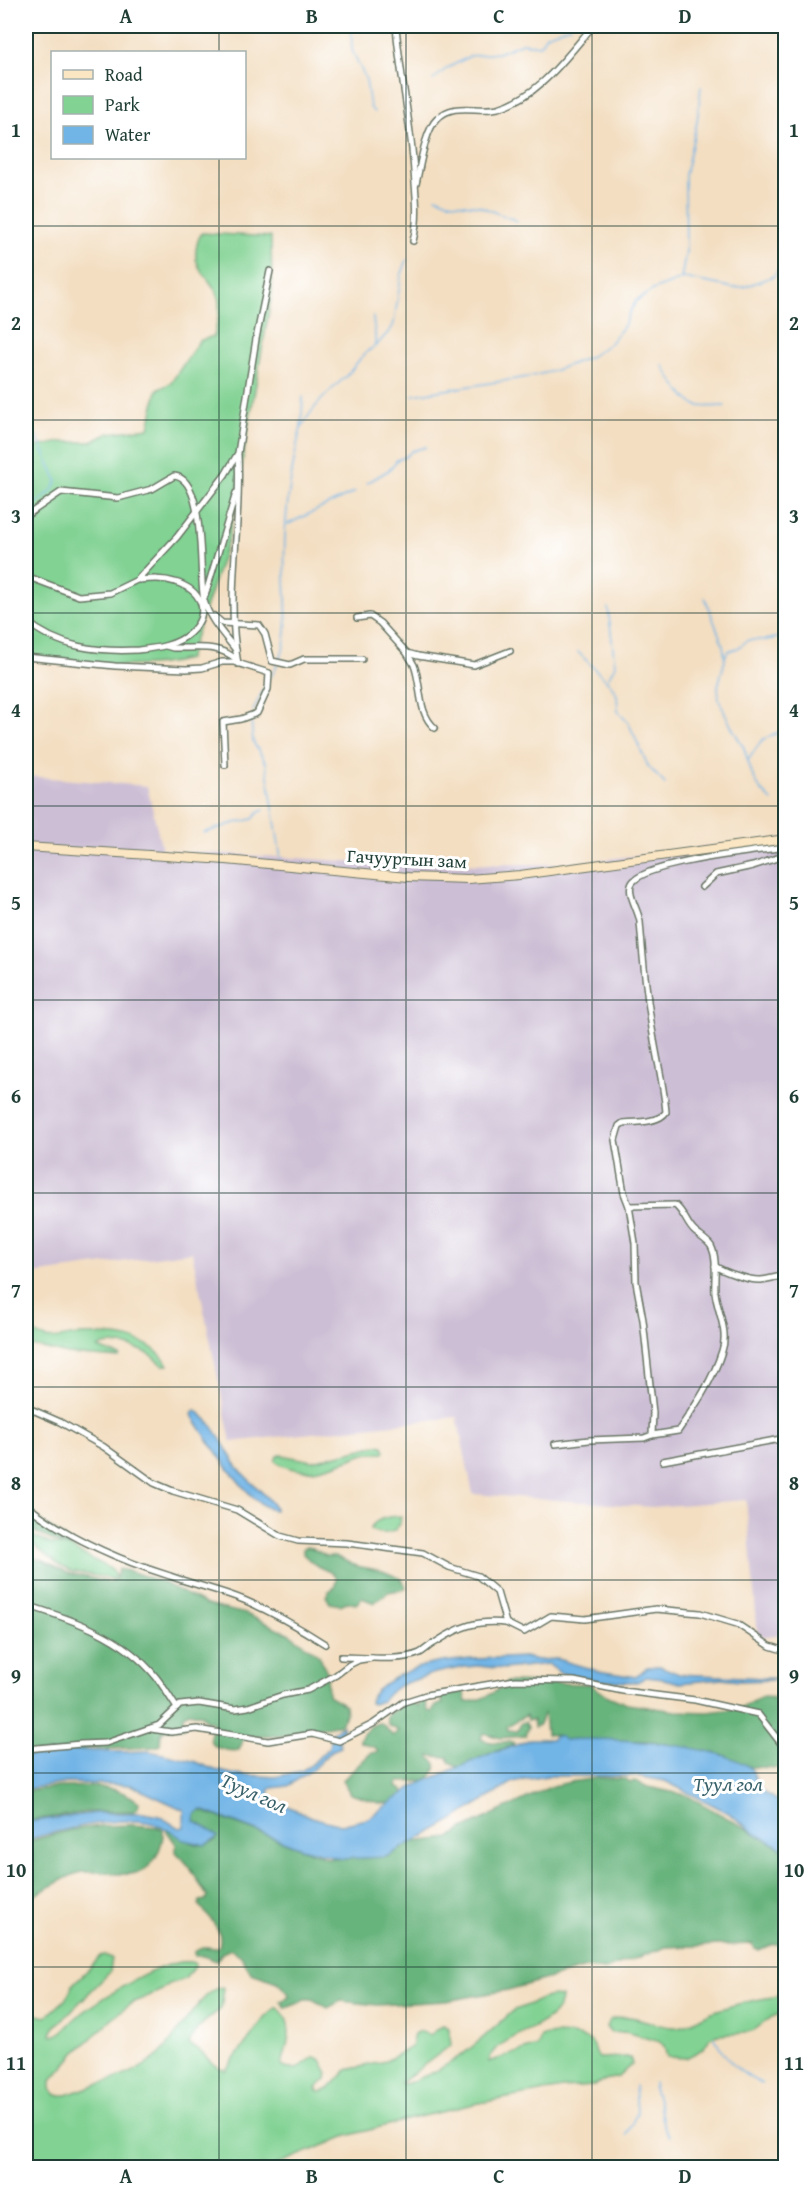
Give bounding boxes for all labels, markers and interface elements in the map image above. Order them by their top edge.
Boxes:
text: A [120,1,133,30]
text: B [306,1,318,30]
text: C [493,1,505,30]
text: D [678,1,692,30]
legend [51,51,246,159]
text: Road [105,61,143,88]
text: Park [105,91,141,118]
text: 1 [11,115,21,144]
text: 1 [789,115,799,144]
text: Water [105,121,151,148]
text: 2 [11,308,21,337]
text: 2 [789,308,799,337]
text: 3 [11,501,21,530]
text: 3 [789,501,799,530]
text: 4 [11,695,21,724]
text: 4 [789,695,799,724]
street label: Гачууртын зам [346,842,468,875]
text: 5 [11,888,21,917]
text: 5 [789,888,799,917]
text: 6 [11,1081,21,1110]
text: 6 [789,1081,799,1110]
text: 7 [11,1275,21,1304]
text: 7 [789,1275,799,1304]
text: 8 [11,1468,21,1497]
text: 8 [789,1468,799,1497]
text: 9 [11,1661,21,1690]
text: 9 [789,1661,799,1690]
water label: Туул гол [216,1765,293,1820]
water label: Туул гол [693,1769,764,1798]
text: 10 [6,1855,26,1884]
text: 10 [784,1855,804,1884]
text: 11 [6,2048,26,2077]
text: 11 [784,2048,804,2077]
text: A [120,2161,133,2190]
text: B [306,2161,318,2190]
text: C [493,2161,505,2190]
text: D [678,2161,692,2190]

